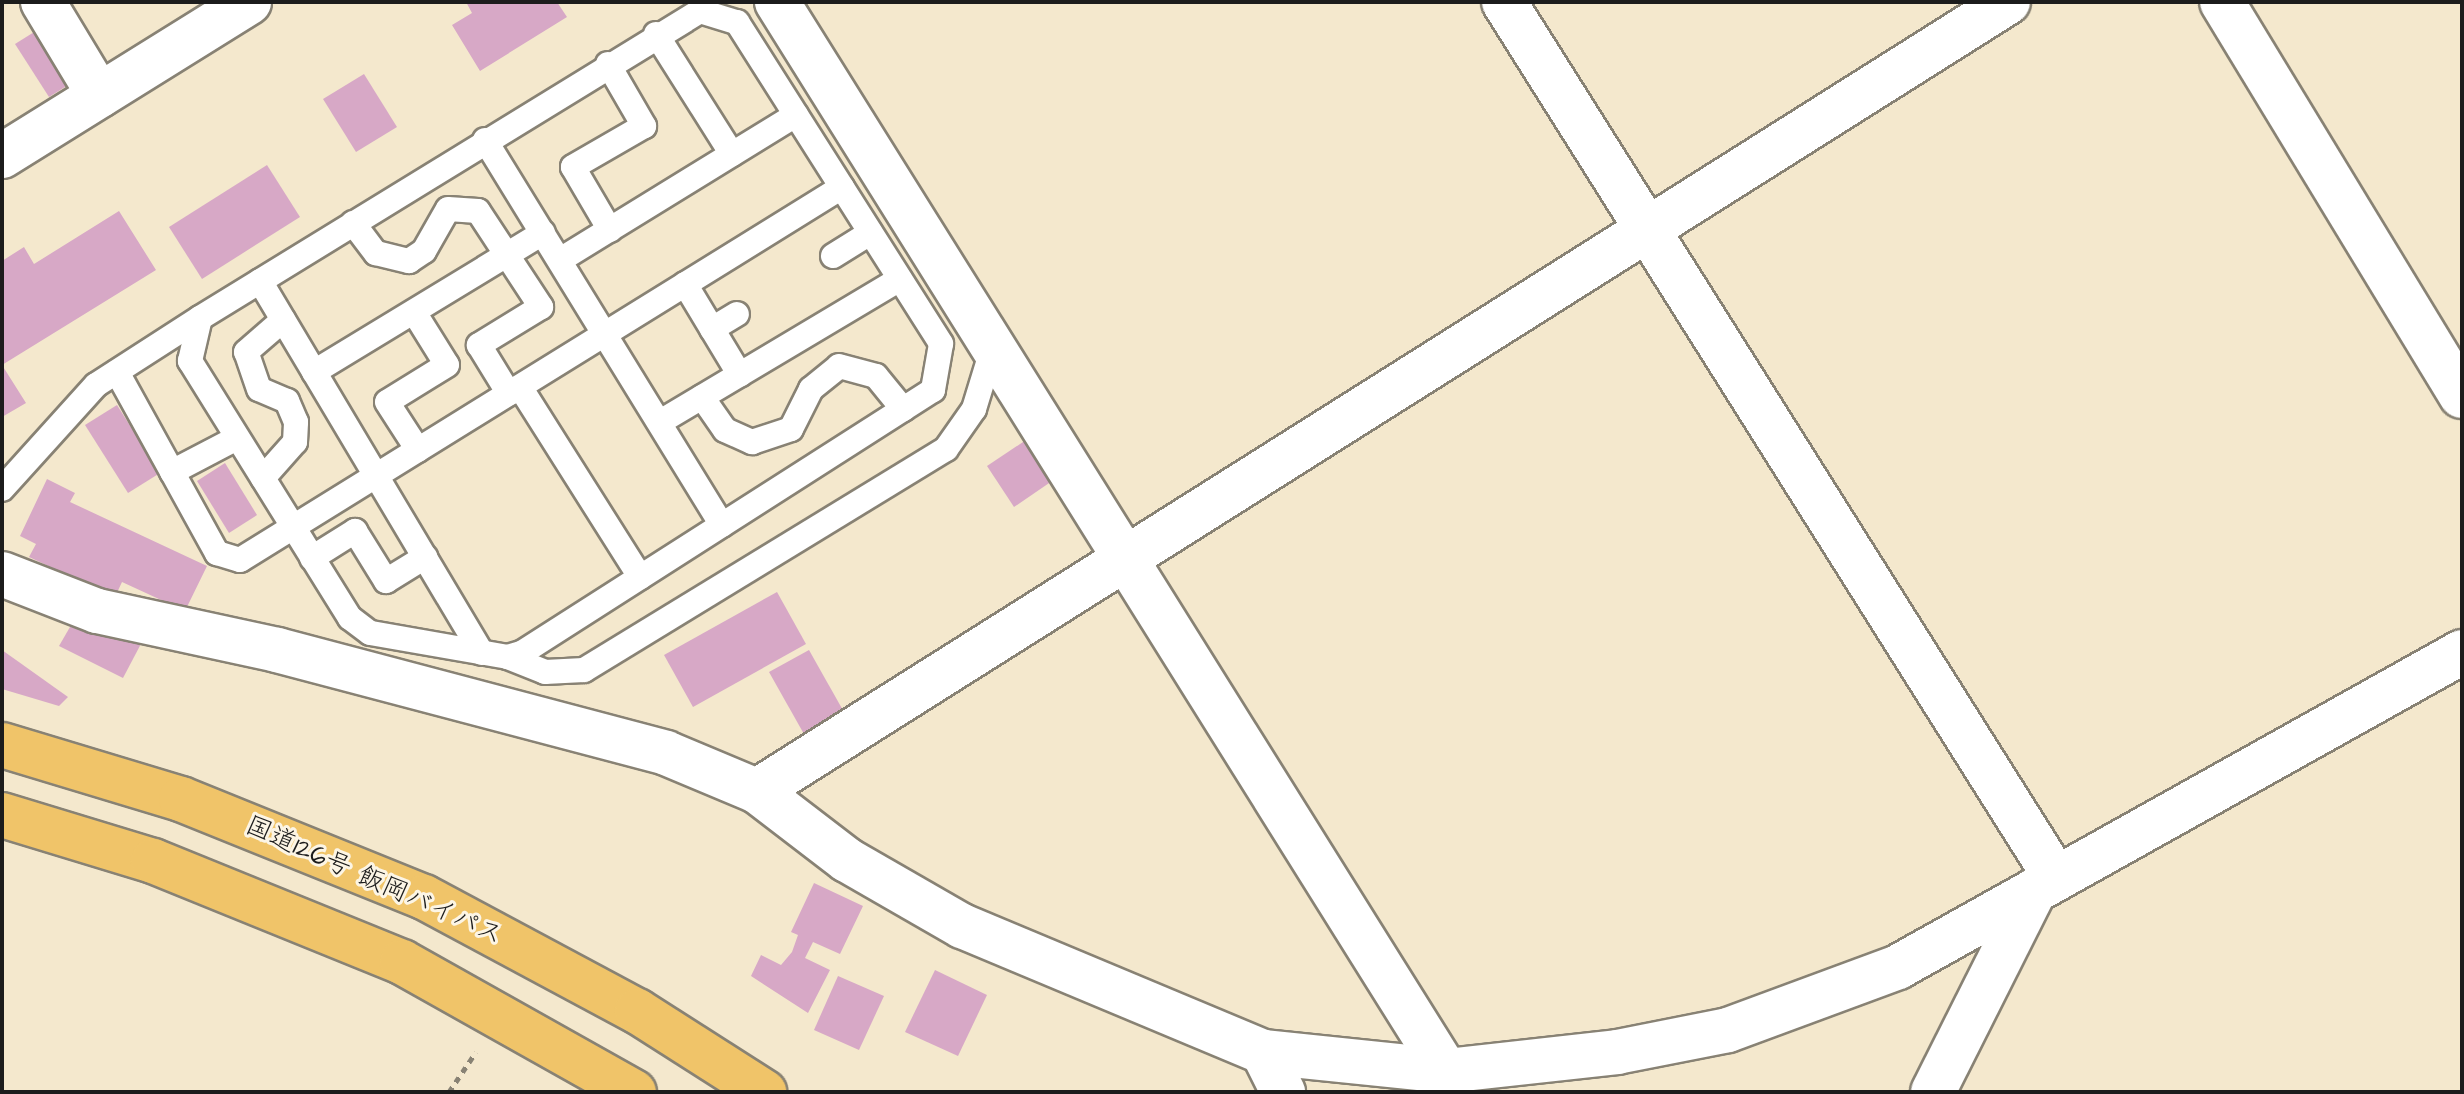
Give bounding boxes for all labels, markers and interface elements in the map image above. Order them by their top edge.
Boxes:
street label: 国道126号 飯岡バイパス [240,810,508,952]

